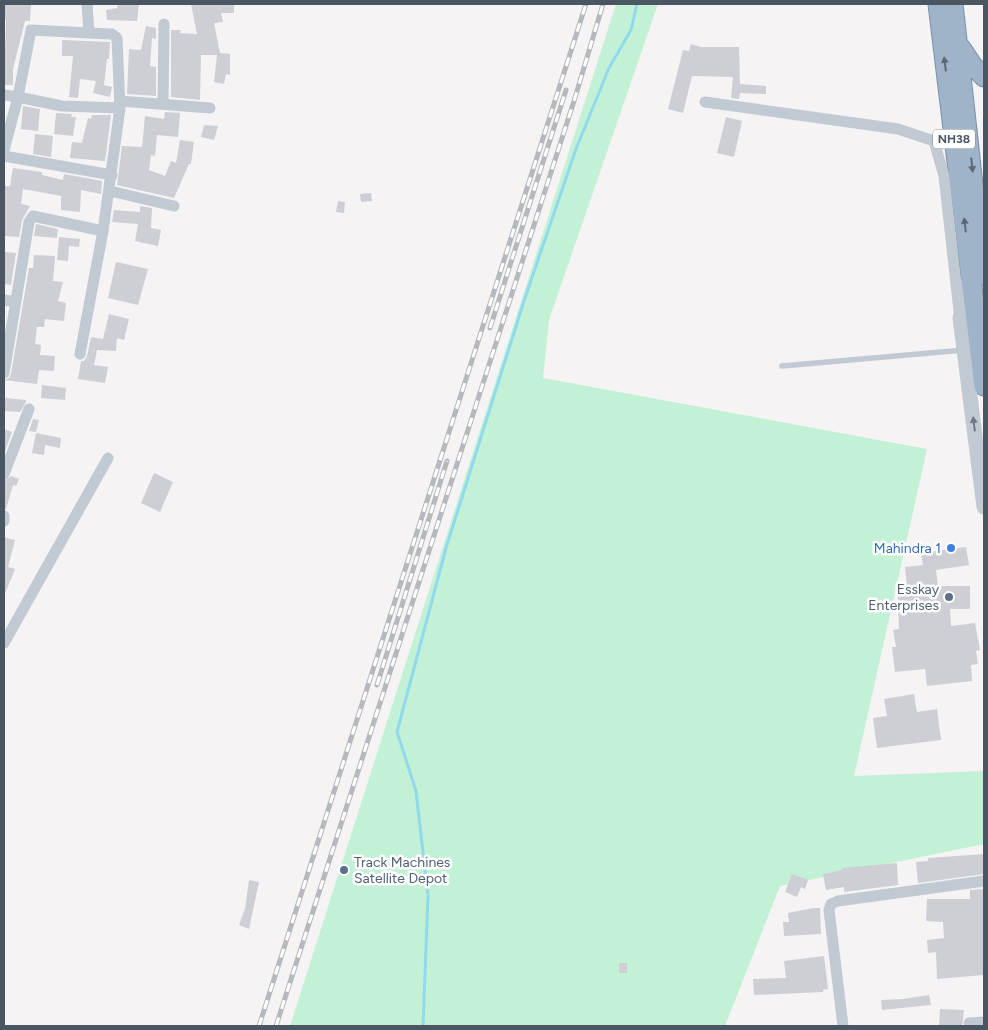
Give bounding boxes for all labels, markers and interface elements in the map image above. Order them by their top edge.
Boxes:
one-way arrow [941,56,949,72]
road number: NH38 [933,130,975,148]
one-way arrow [968,158,976,174]
one-way arrow [961,217,969,233]
one-way arrow [970,415,978,431]
place label: Mahindra 1 [874,540,941,557]
marker: Mahindra 1 [945,542,957,554]
place label: Esskay Enterprises [868,581,940,614]
marker: Esskay Enterprises [943,591,955,603]
place label: Track Machines Satellite Depot [354,854,450,887]
marker: Track Machines Satellite Depot [338,864,350,876]

